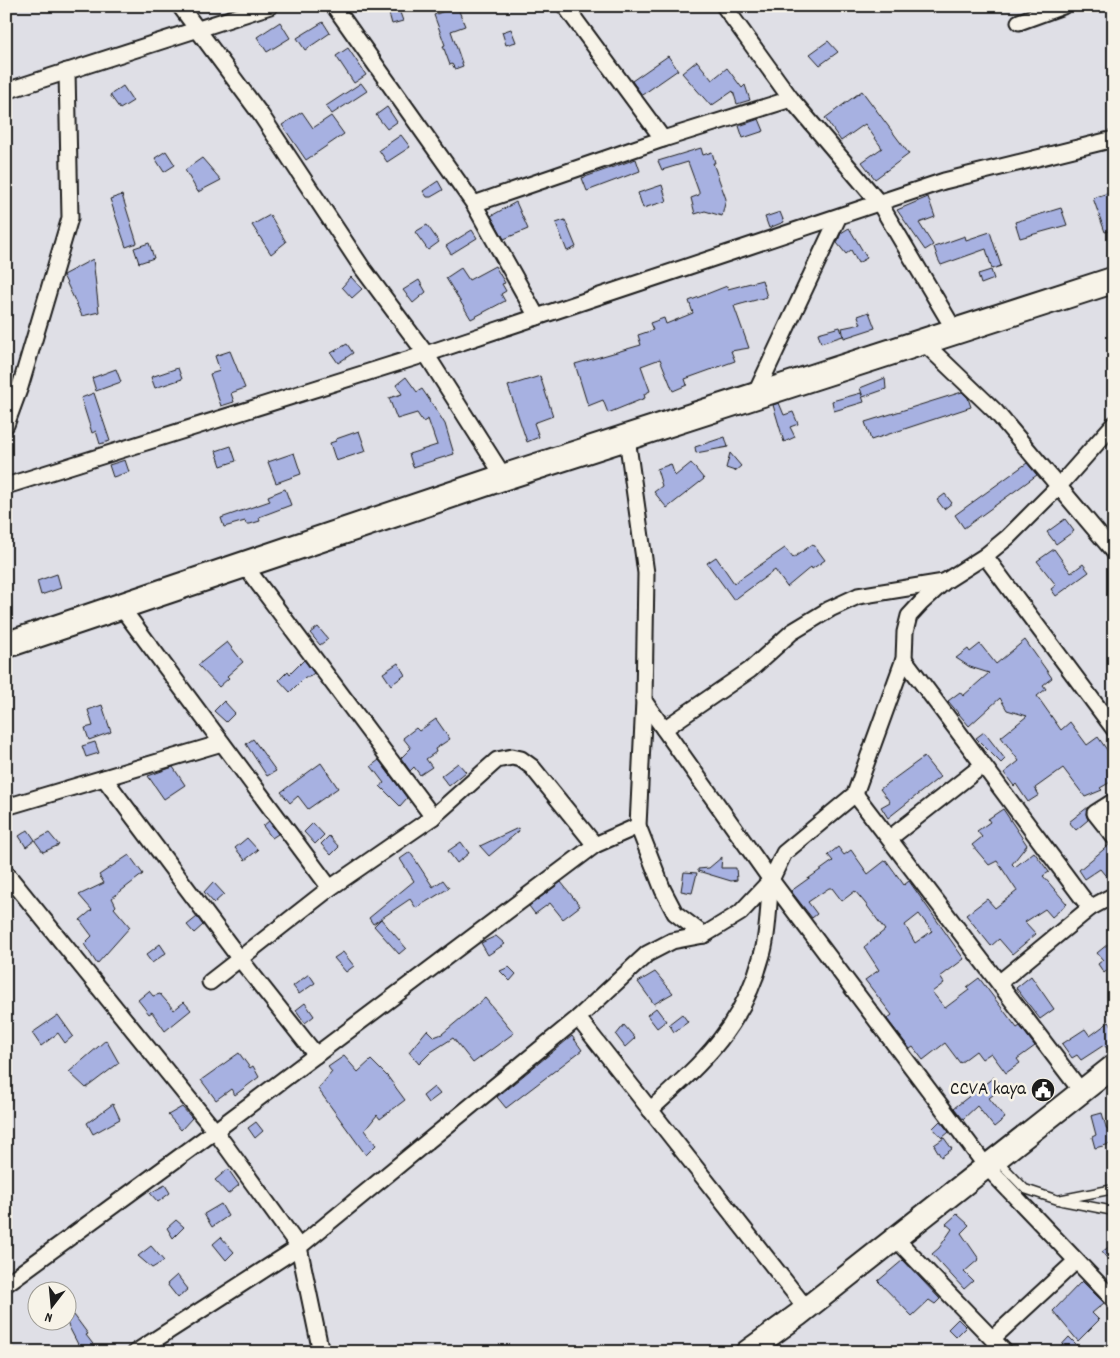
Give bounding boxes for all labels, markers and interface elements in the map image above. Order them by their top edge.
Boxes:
place label: CCVA kaya [950,1077,1027,1104]
public building icon: CCVA kaya [1030,1077,1056,1103]
north arrow [28,1280,78,1330]
text: N [43,1306,55,1327]

